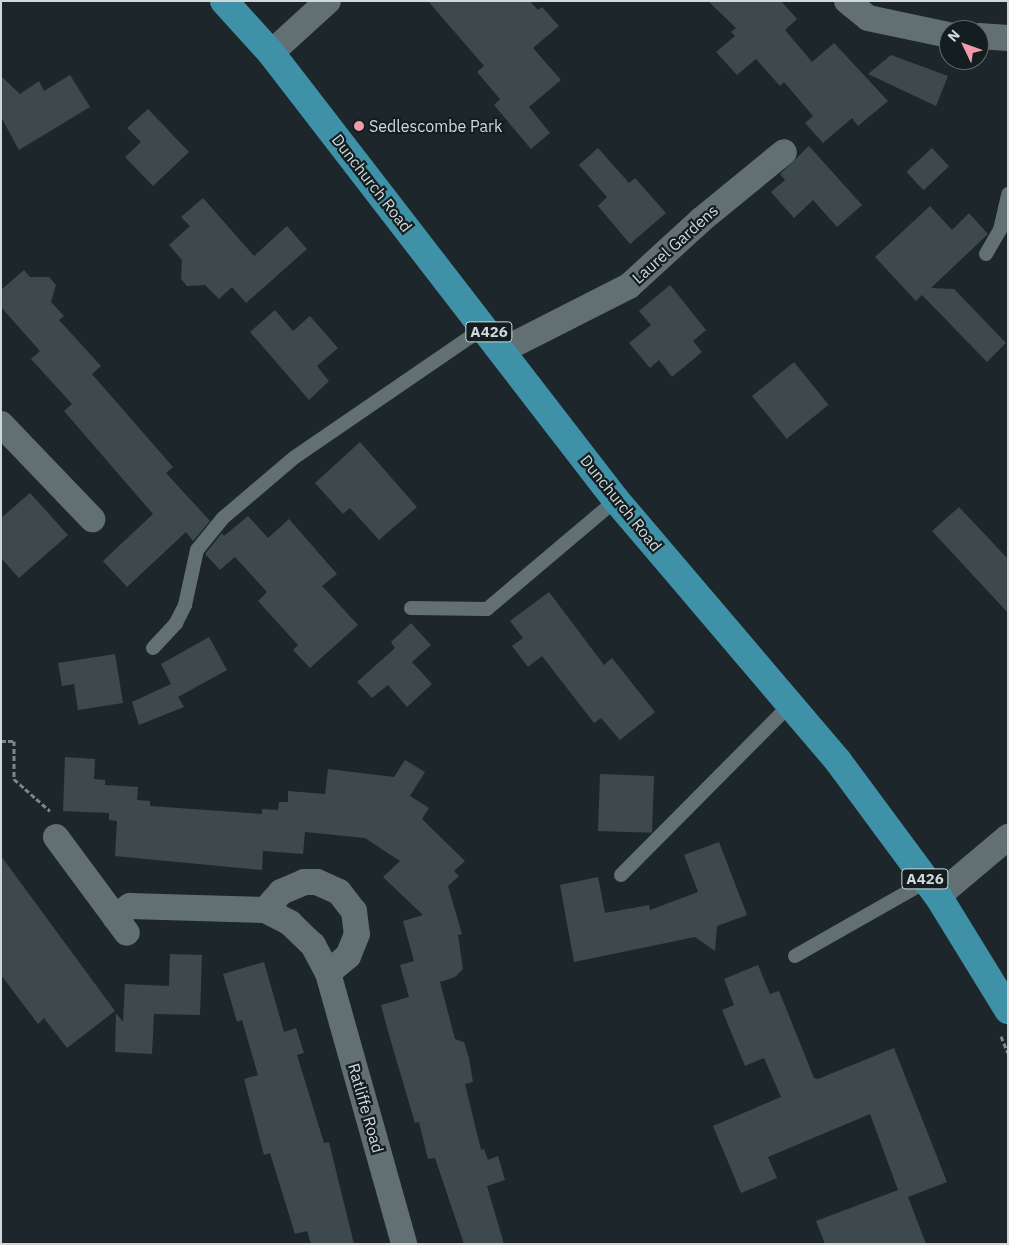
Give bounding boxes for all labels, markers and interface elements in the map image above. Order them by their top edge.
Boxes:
north arrow [939,20,989,70]
text: N [944,26,964,45]
place label: Sedlescombe Park [369,116,502,136]
marker: Sedlescombe Park [353,120,365,132]
street label: Dunchurch Road [328,130,416,236]
street label: Laurel Gardens [628,200,722,288]
road number: A426 [465,320,513,344]
street label: Dunchurch Road [576,451,666,555]
road number: A426 [901,866,949,892]
street label: Ratliffe Road [344,1061,388,1155]

